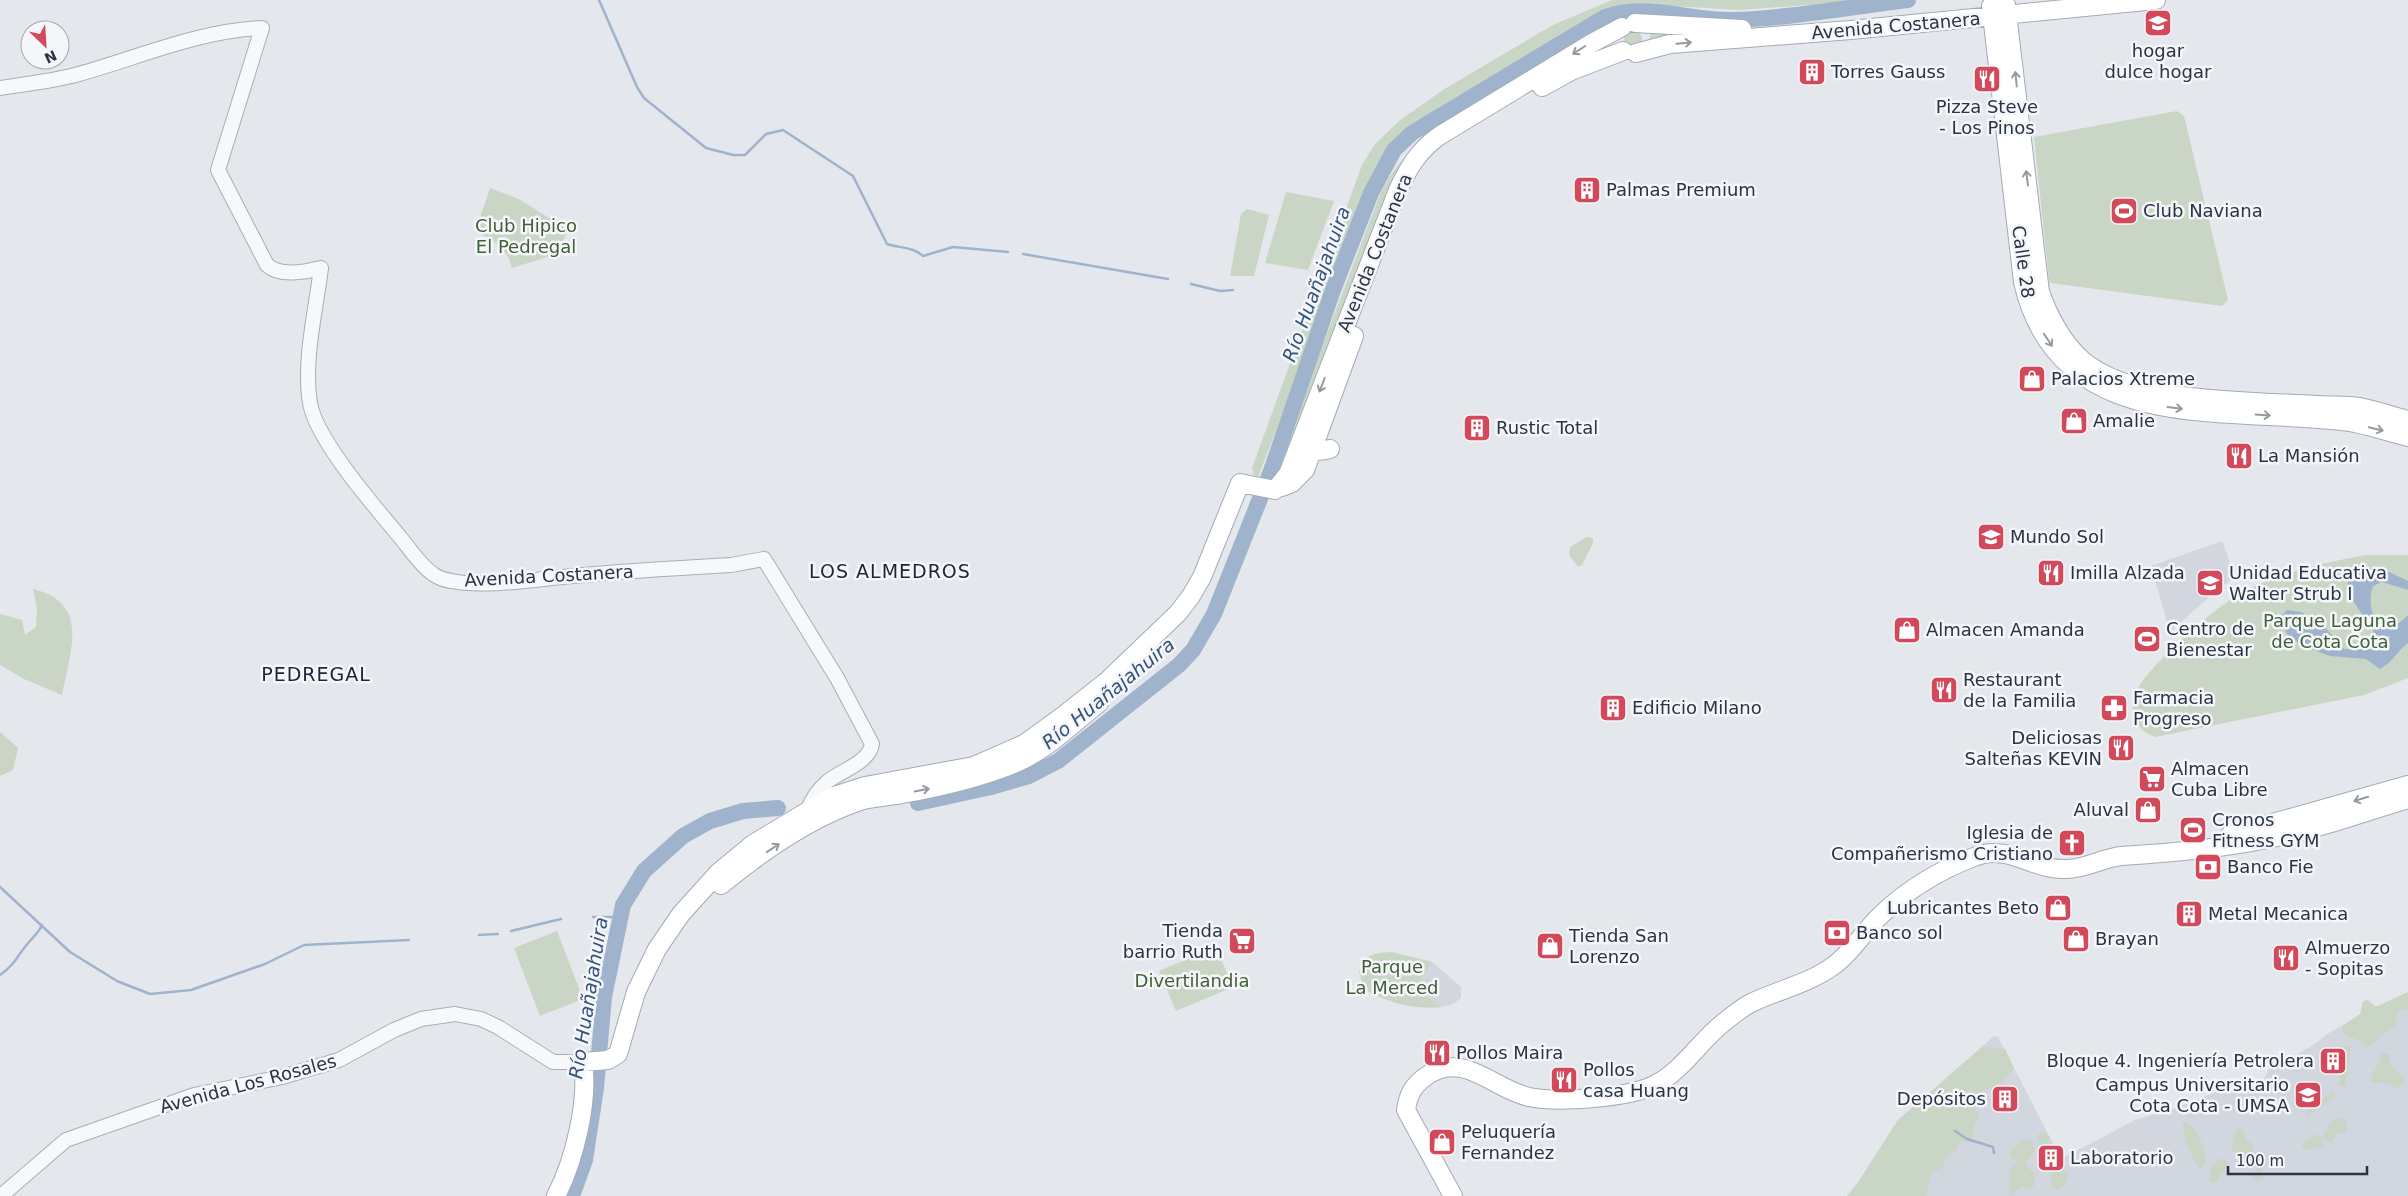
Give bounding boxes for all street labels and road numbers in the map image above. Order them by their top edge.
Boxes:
street label: Avenida Costanera [1811,8,1981,43]
street label: Avenida Costanera [1333,170,1416,335]
street label: Calle 28 [2008,224,2039,300]
street label: Avenida Costanera [464,561,634,590]
street label: Avenida Los Rosales [157,1050,338,1117]

